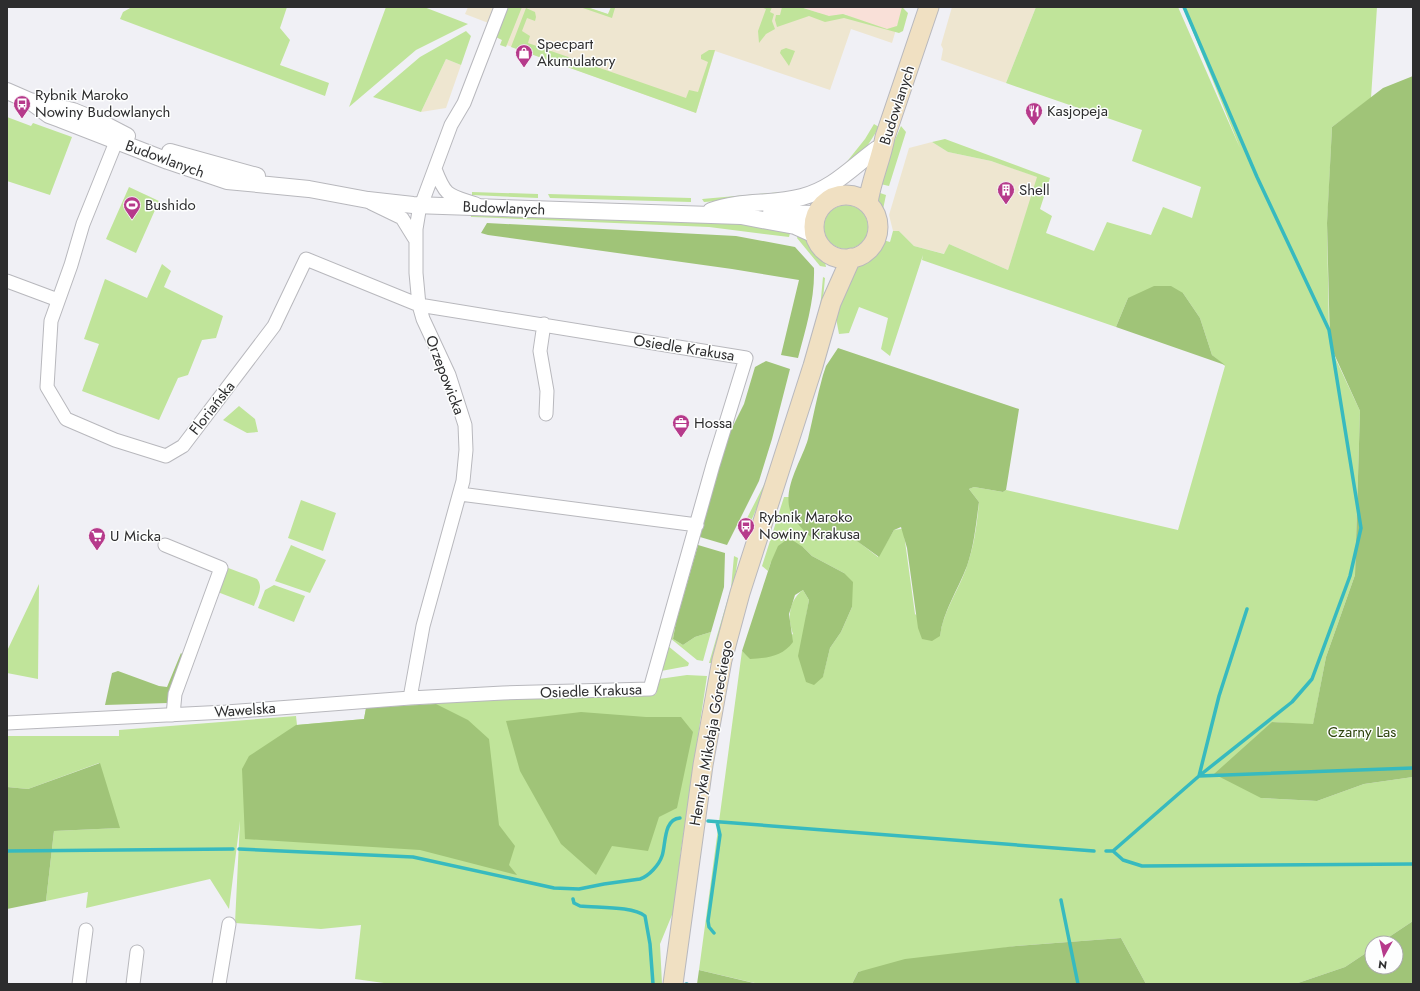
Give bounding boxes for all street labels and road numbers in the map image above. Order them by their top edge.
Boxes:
street label: Budowlanych [874,62,920,148]
street label: Budowlanych [122,134,208,184]
street label: Budowlanych [462,196,546,220]
street label: Osiedle Krakusa [632,329,736,367]
street label: Orzepowicka [420,332,470,418]
street label: Floriańska [184,376,240,440]
street label: Henryka Mikołaja Góreckiego [684,638,738,828]
street label: Osiedle Krakusa [540,678,642,704]
street label: Wawelska [214,697,276,723]

